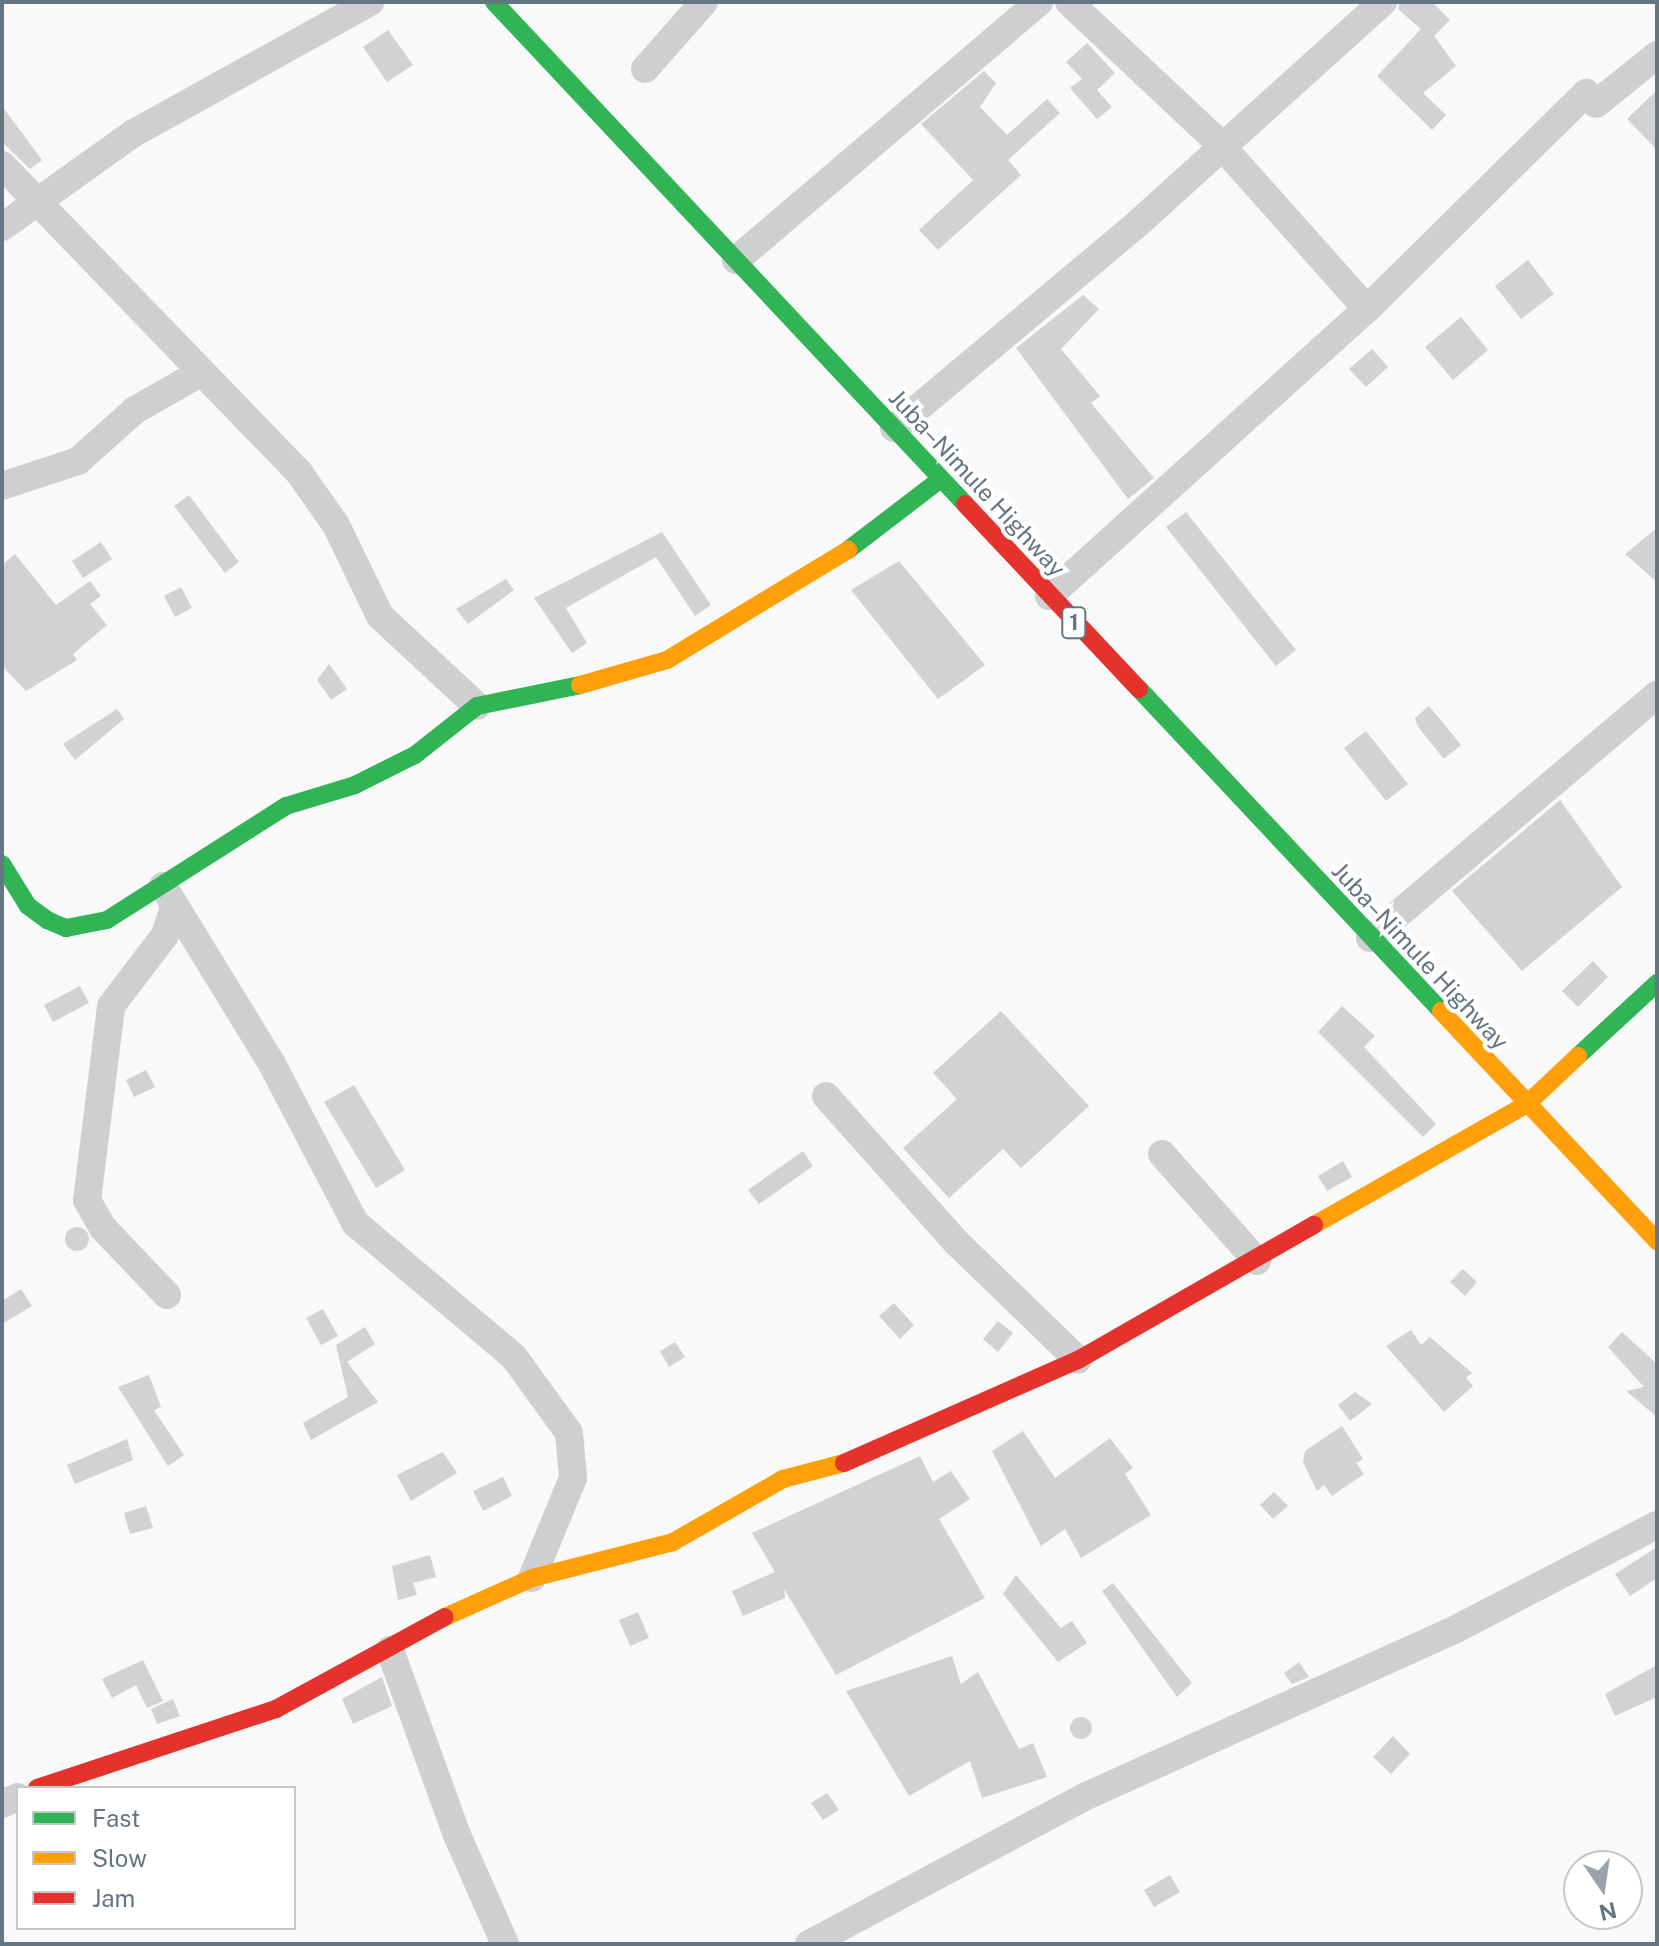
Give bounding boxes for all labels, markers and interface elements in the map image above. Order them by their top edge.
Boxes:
street label: Juba–Nimule Highway [883,383,1071,583]
road number: 1 [1060,605,1088,641]
street label: Juba–Nimule Highway [1326,856,1514,1056]
legend [16,1786,296,1930]
text: Fast [92,1804,140,1832]
text: Slow [92,1844,147,1872]
north arrow [1563,1850,1643,1930]
text: Jam [92,1884,135,1912]
text: N [1597,1897,1619,1926]

